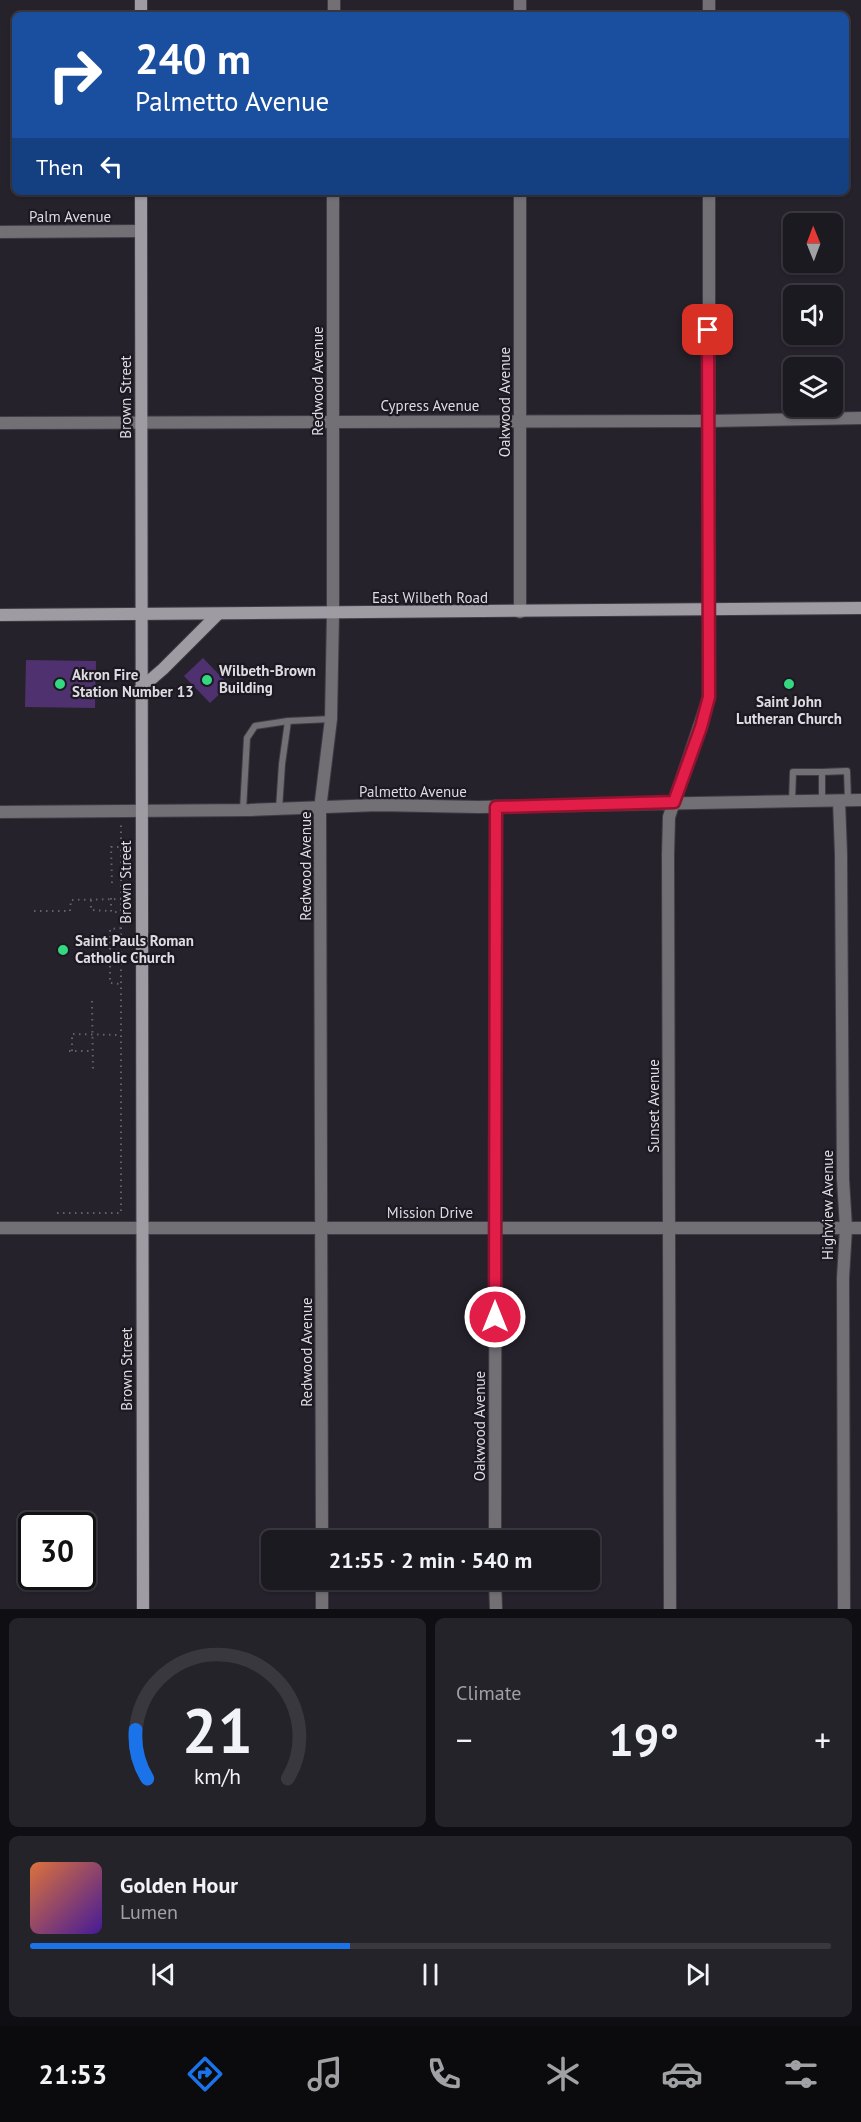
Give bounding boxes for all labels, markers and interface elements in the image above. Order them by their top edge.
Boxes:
text: 240 m [135,31,251,86]
icon: right [36,36,114,114]
text: Palmetto Avenue [135,84,329,118]
icon: left [95,150,128,183]
text: Then [36,153,83,181]
street label: Palm Avenue [29,207,111,226]
north arrow [783,213,843,273]
map controls [783,213,843,417]
button: sound [783,285,843,345]
pin [682,304,733,355]
icon: arrive [691,313,724,346]
street label: Redwood Avenue [308,326,327,436]
street label: Oakwood Avenue [495,347,514,457]
street label: Brown Street [116,355,135,439]
button: layers [783,357,843,417]
street label: Cypress Avenue [381,396,479,415]
street label: East Wilbeth Road [372,588,488,607]
place label: Wilbeth-Brown Building [219,661,316,697]
place label: Akron Fire Station Number 13 [72,665,194,701]
marker: Wilbeth-Brown Building [200,673,214,687]
marker: Akron Fire Station Number 13 [53,677,67,691]
marker: Saint John Lutheran Church [782,677,796,691]
place label: Saint John Lutheran Church [736,692,842,728]
street label: Palmetto Avenue [359,782,467,801]
street label: Redwood Avenue [296,811,315,921]
street label: Brown Street [116,840,135,924]
place label: Saint Pauls Roman Catholic Church [75,931,194,967]
marker: Saint Pauls Roman Catholic Church [56,943,70,957]
street label: Sunset Avenue [644,1059,663,1153]
street label: Highview Avenue [818,1150,837,1260]
street label: Mission Drive [387,1203,473,1222]
position arrow [463,1285,527,1349]
street label: Redwood Avenue [297,1297,316,1407]
street label: Brown Street [117,1327,136,1411]
street label: Oakwood Avenue [470,1371,489,1481]
speed limit sign: 30 [18,1512,96,1590]
text: 21:55 · 2 min · 540 m [329,1546,532,1574]
text: Climate [456,1680,522,1706]
text: 21 [182,1689,253,1770]
text: 19° [608,1710,679,1768]
text: − [456,1718,473,1761]
text: + [814,1718,831,1761]
text: km/h [194,1763,241,1791]
text: Golden Hour [120,1871,238,1899]
text: Lumen [120,1899,178,1925]
icon: previous [147,1958,180,1991]
icon: pause [414,1958,447,1991]
icon: next [681,1958,714,1991]
icon: directions [184,2053,226,2095]
icon: music [304,2053,346,2095]
icon: phone [423,2053,465,2095]
icon: climate [542,2053,584,2095]
icon: car [661,2053,703,2095]
icon: filters [780,2053,822,2095]
text: 21:53 [39,2057,107,2091]

